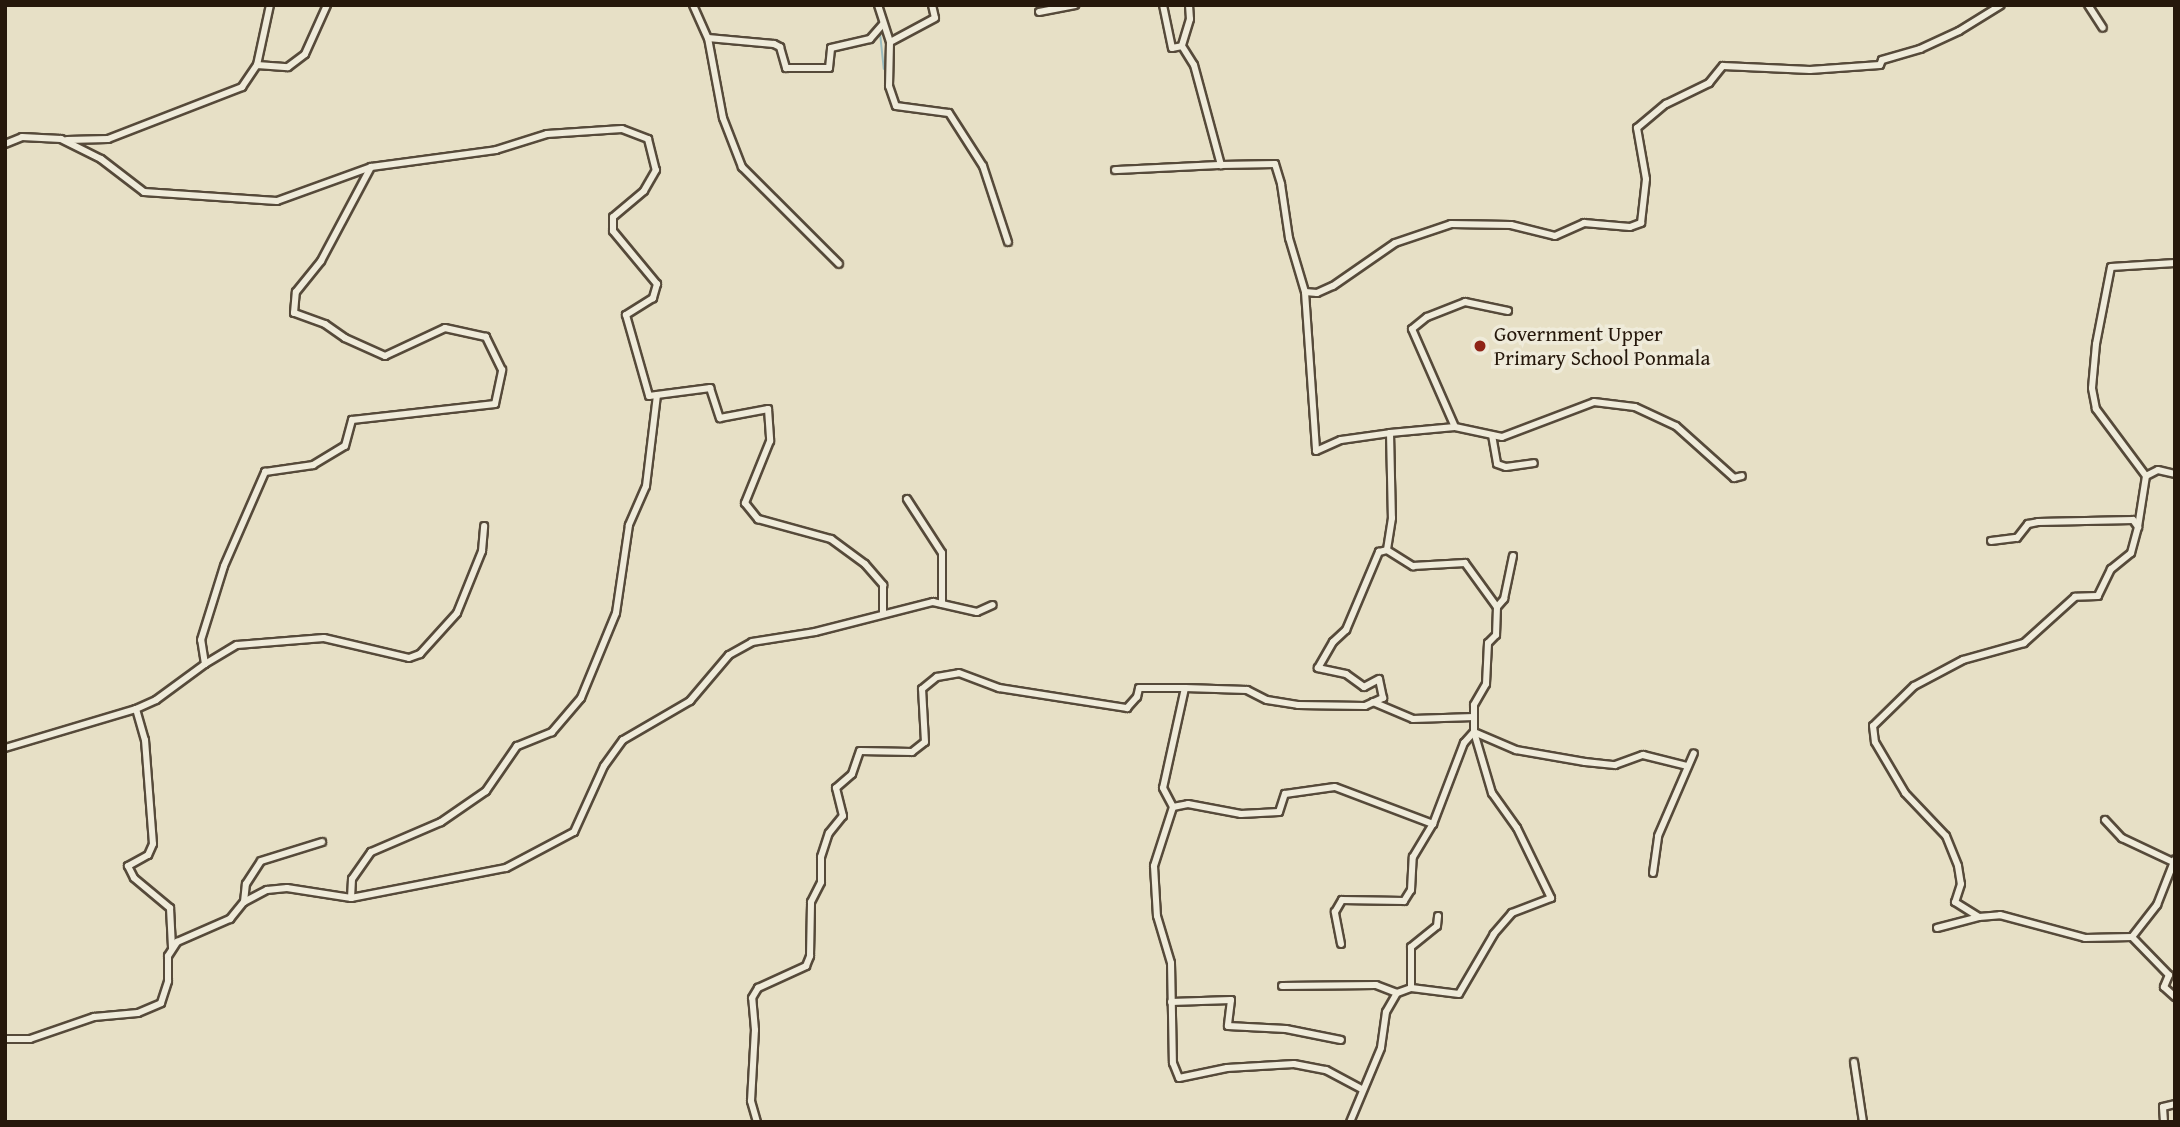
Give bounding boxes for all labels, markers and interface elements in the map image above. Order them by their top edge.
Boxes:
place label: Government Upper Primary School Ponmala [1494,321,1710,371]
marker: Government Upper Primary School Ponmala [1472,338,1488,354]

